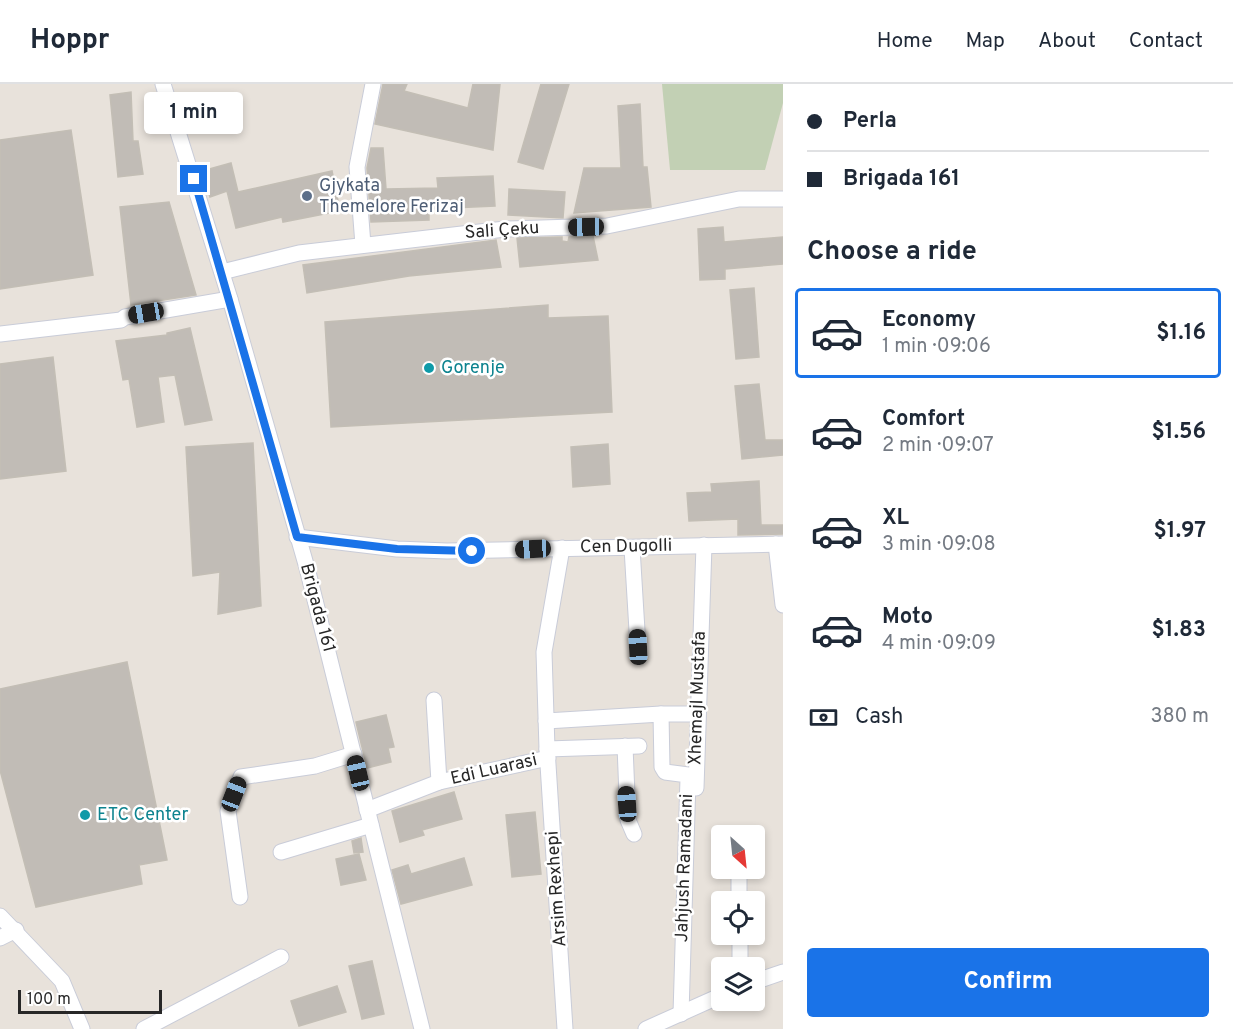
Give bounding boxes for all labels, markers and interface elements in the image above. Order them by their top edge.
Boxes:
text: Hoppr [30,23,109,59]
text: Home [877,28,933,55]
text: Map [966,28,1005,55]
text: About [1038,28,1096,55]
text: Contact [1129,28,1203,55]
callout: 1 min [144,92,244,134]
text: 1 min [169,100,218,126]
text: Perla [843,108,897,135]
route end [180,165,207,192]
text: Brigada 161 [843,166,960,193]
place label: Gjykata Themelore Ferizaj [319,175,464,219]
marker: Gjykata Themelore Ferizaj [300,189,314,203]
street label: Sali Çeku [464,217,540,245]
car [568,218,604,236]
text: Choose a ride [807,235,977,269]
car [127,301,165,325]
icon: car [810,306,864,360]
text: Economy [882,307,976,334]
text: $1.16 [1156,320,1206,347]
text: 1 min · 09:06 [882,334,991,360]
place label: Gorenje [441,357,505,380]
marker: Gorenje [422,361,436,375]
icon: car [810,405,864,459]
text: Comfort [882,406,965,433]
text: $1.56 [1152,419,1206,446]
text: 2 min · 09:07 [882,433,994,459]
icon: car [810,504,864,558]
text: XL [882,505,909,532]
text: $1.97 [1154,518,1206,545]
text: 3 min · 09:08 [882,532,996,558]
street label: Cen Dugolli [580,535,672,559]
route start [458,537,485,564]
car [515,539,551,559]
street label: Brigada 161 [294,561,340,655]
icon: car [810,603,864,657]
text: Moto [882,604,933,631]
text: $1.83 [1151,617,1206,644]
car [628,629,648,665]
street label: Xhemajl Mustafa [684,631,712,765]
text: 4 min · 09:09 [882,631,996,657]
icon: cash [807,701,840,734]
text: Cash [855,704,904,731]
text: 380 m [1150,704,1209,730]
street label: Edi Luarasi [448,749,540,791]
car [345,753,371,793]
car [219,774,249,814]
car [617,785,637,823]
street label: Jahjush Ramadani [671,793,699,943]
place label: ETC Center [97,804,188,827]
marker: ETC Center [78,808,92,822]
north arrow [711,825,765,879]
map controls [711,825,765,1011]
street label: Arsim Rexhepi [541,830,573,948]
button: locate [711,891,765,945]
button: Confirm [807,948,1209,1017]
button: layers [711,957,765,1011]
scale bar [18,987,162,1014]
text: 100 m [27,990,71,1010]

